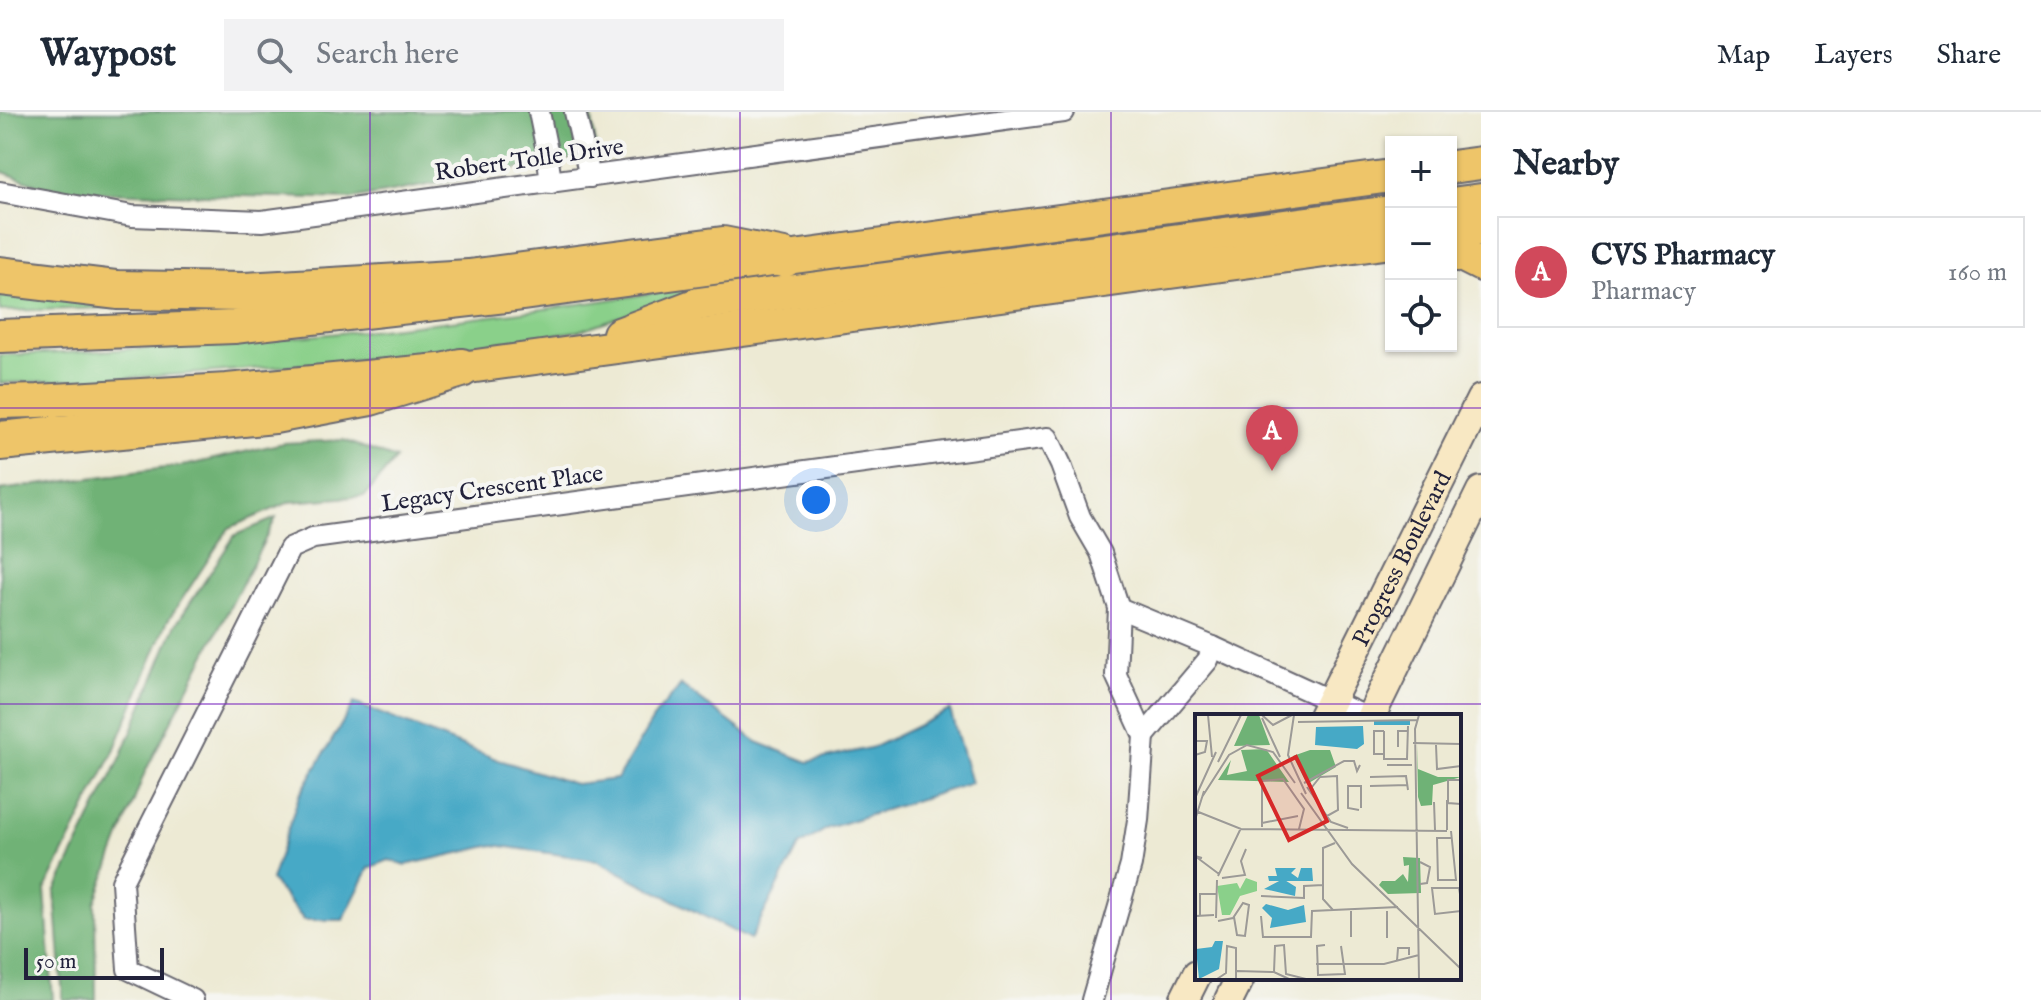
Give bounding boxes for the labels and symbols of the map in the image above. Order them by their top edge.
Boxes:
street label: Robert Tolle Drive [433,132,626,189]
pin: A [1246,405,1298,471]
street label: Legacy Crescent Place [379,459,605,520]
street label: Progress Boulevard [1346,466,1460,652]
your location [796,480,836,520]
inset map [1195,714,1461,980]
scale bar [24,944,164,980]

